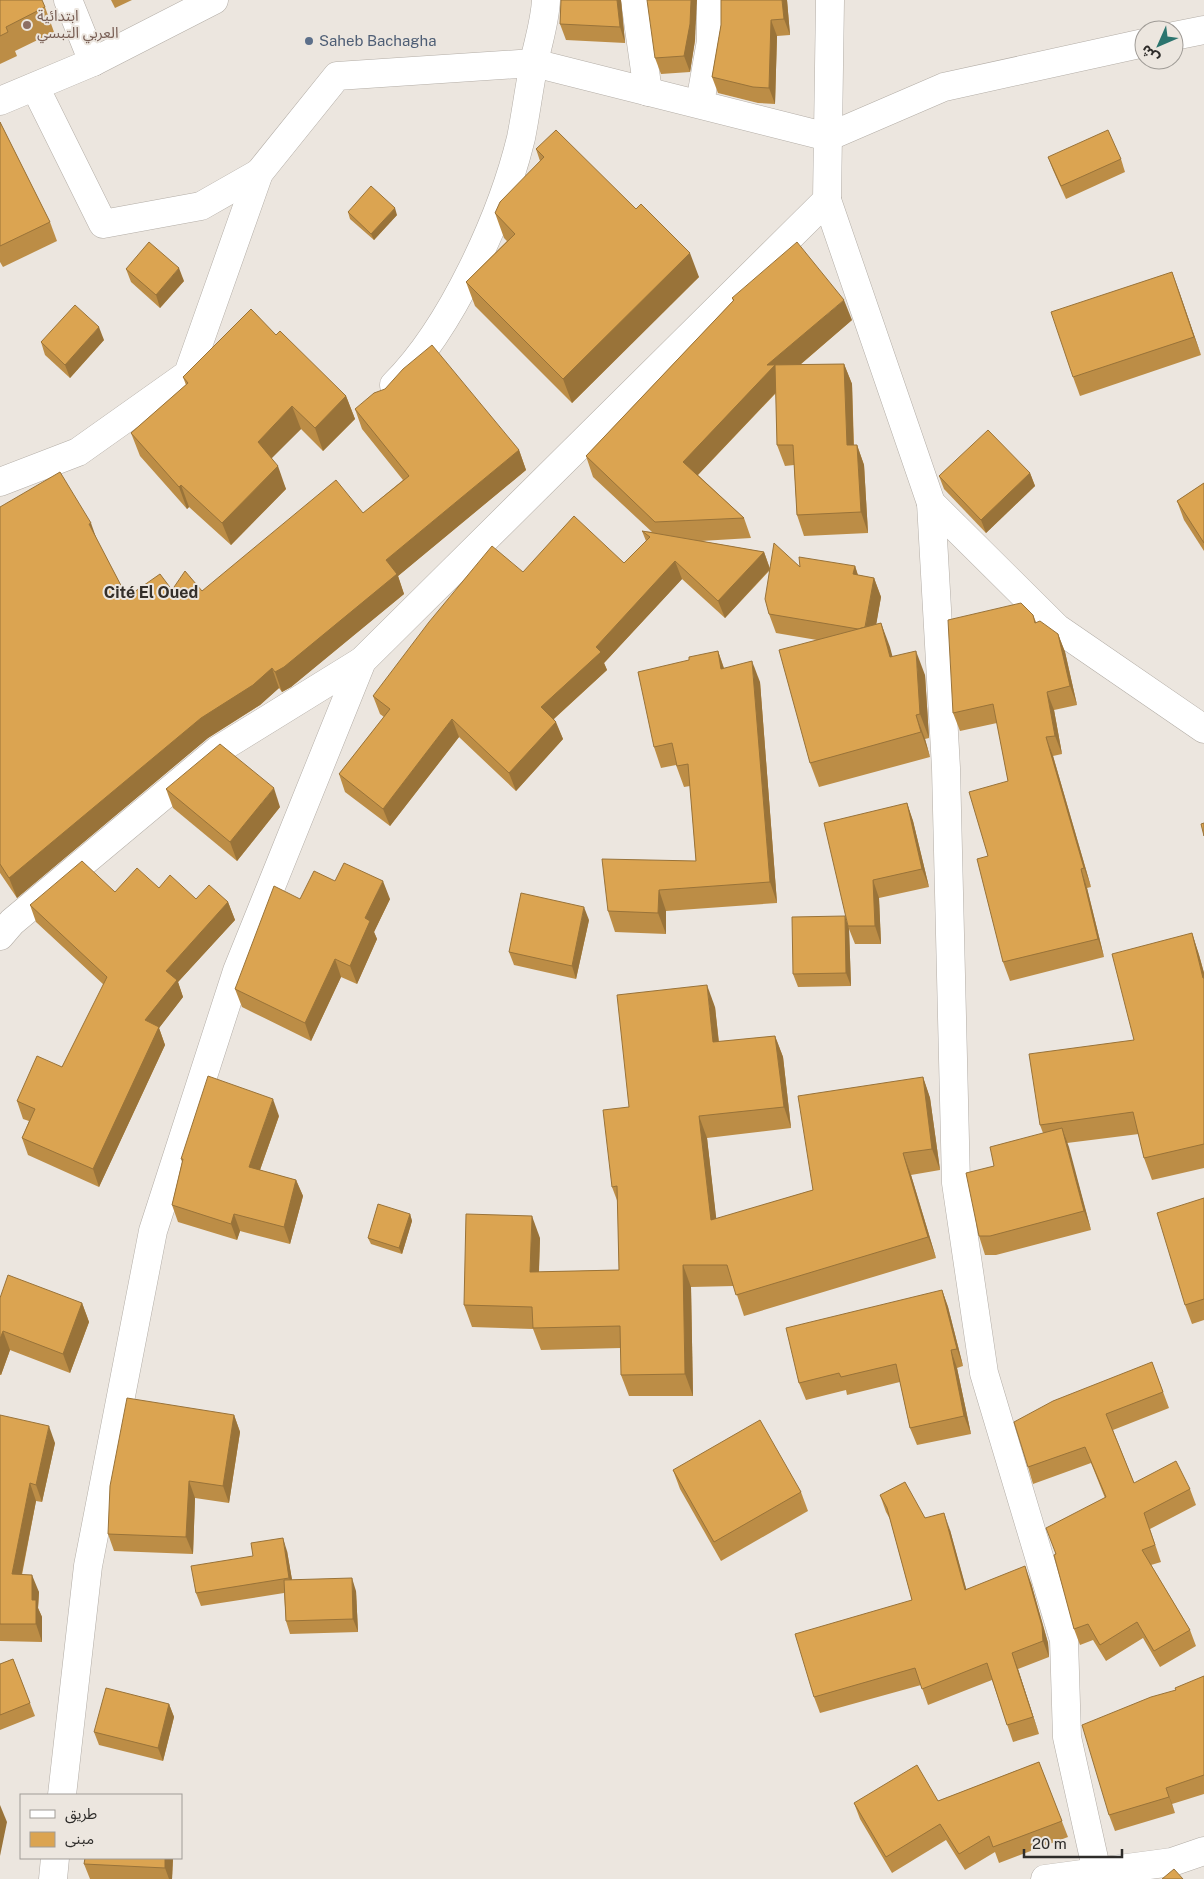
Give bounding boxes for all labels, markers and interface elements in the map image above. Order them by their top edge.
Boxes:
place label: ابتدائية العربي التبسي [37,7,119,44]
marker: ابتدائية العربي التبسي [21,19,33,31]
north arrow [1134,20,1184,70]
place label: Saheb Bachagha [319,32,437,49]
marker: Saheb Bachagha [303,35,315,47]
text: ش [1137,42,1162,67]
district label: Cité El Oued [104,583,198,602]
legend [20,1794,182,1859]
text: طريق [65,1805,97,1824]
scale bar [1024,1826,1122,1858]
text: مبنى [65,1830,94,1848]
text: 20 m [1032,1835,1067,1852]

